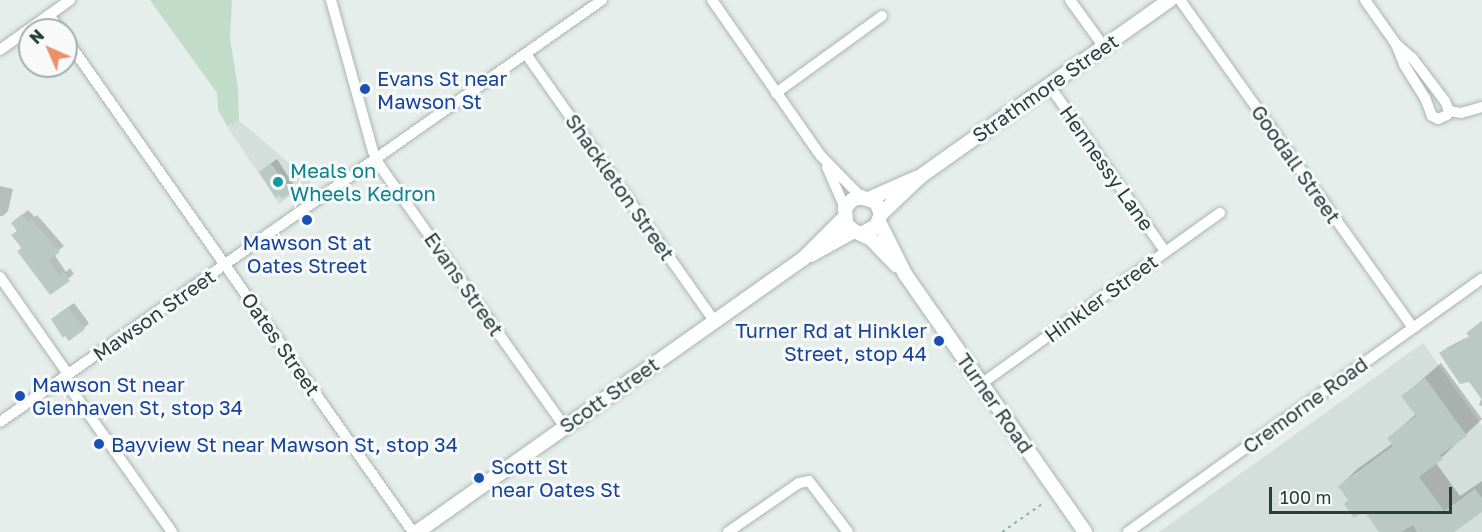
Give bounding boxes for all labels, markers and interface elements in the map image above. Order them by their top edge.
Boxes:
north arrow [18,18,78,78]
text: N [25,25,48,48]
street label: Strathmore Street [967,29,1123,147]
place label: Evans St near Mawson St [377,66,507,113]
marker: Evans St near Mawson St [358,82,372,96]
street label: Goodall Street [1246,100,1346,228]
street label: Hennessy Lane [1055,101,1159,235]
street label: Shackleton Street [561,109,679,265]
place label: Meals on Wheels Kedron [290,158,436,205]
marker: Meals on Wheels Kedron [271,175,285,189]
marker: Mawson St at Oates Street [300,213,314,227]
street label: Evans Street [419,228,509,340]
place label: Mawson St at Oates Street [243,230,371,277]
street label: Hinkler Street [1040,249,1162,347]
street label: Mawson Street [88,264,220,366]
street label: Oates Street [237,288,325,400]
place label: Turner Rd at Hinkler Street, stop 44 [735,318,927,365]
marker: Turner Rd at Hinkler Street, stop 44 [932,334,946,348]
street label: Turner Road [952,349,1038,457]
street label: Scott Street [555,352,663,438]
street label: Cremorne Road [1238,352,1372,458]
place label: Mawson St near Glenhaven St, stop 34 [32,372,243,419]
marker: Mawson St near Glenhaven St, stop 34 [13,389,27,403]
place label: Bayview St near Mawson St, stop 34 [111,432,458,456]
marker: Bayview St near Mawson St, stop 34 [92,437,106,451]
place label: Scott St near Oates St [491,454,620,501]
marker: Scott St near Oates St [472,471,486,485]
scale bar [1272,475,1455,513]
text: 100 m [1280,486,1331,508]

